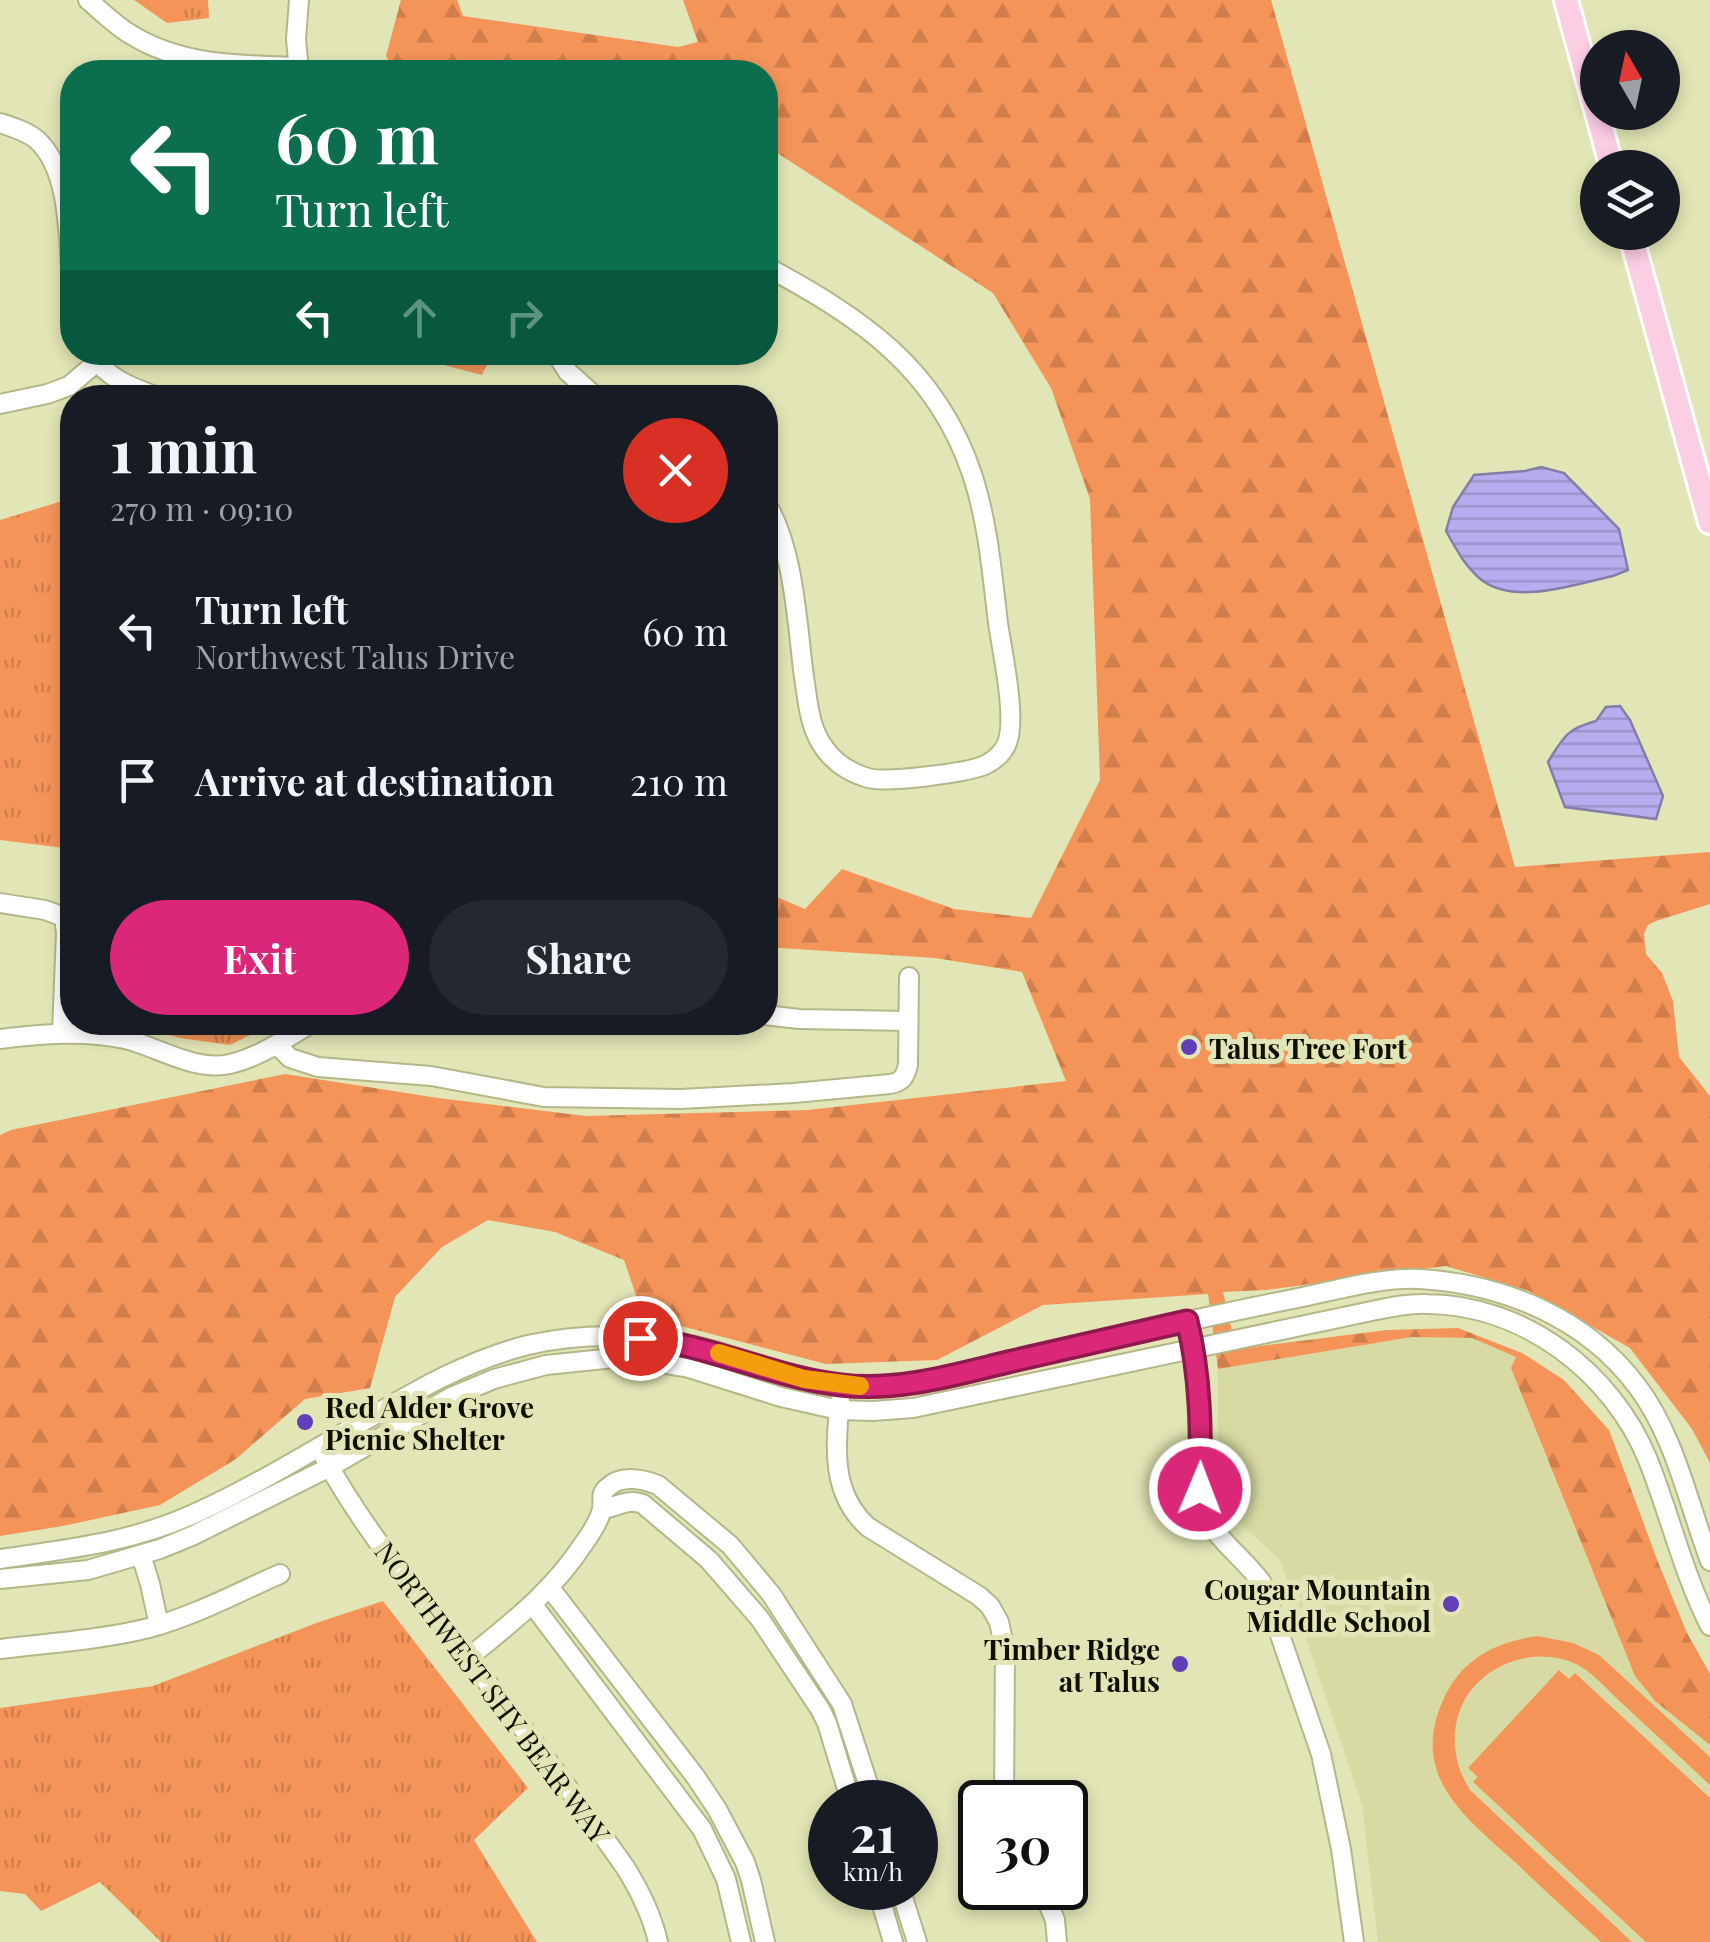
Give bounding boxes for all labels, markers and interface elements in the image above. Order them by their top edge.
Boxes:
north arrow [1580,30,1680,130]
map controls [1580,30,1680,250]
text: 60 m [275,88,439,182]
icon: left [110,100,240,230]
button: layers [1580,150,1680,250]
text: Turn left [275,178,449,238]
icon: left [287,290,342,345]
icon: ahead [392,290,447,345]
icon: right [497,290,552,345]
text: 1 min [110,408,257,488]
button: close [623,418,728,523]
text: 270 m · 09:10 [110,486,293,529]
text: Turn left [195,583,348,634]
icon: left [110,603,165,658]
text: 60 m [642,605,728,656]
text: Northwest Talus Drive [195,634,515,677]
icon: arrive [110,753,165,808]
text: Arrive at destination [195,755,554,806]
text: 210 m [630,755,728,806]
button: Exit [110,900,409,1015]
button: Share [429,900,728,1015]
place label: Talus Tree Fort [1209,1029,1407,1066]
marker: Talus Tree Fort [1178,1036,1200,1058]
pin [598,1296,683,1381]
icon: arrive [613,1311,668,1366]
place label: Red Alder Grove Picnic Shelter [325,1388,534,1457]
marker: Red Alder Grove Picnic Shelter [294,1411,316,1433]
position arrow [1148,1437,1252,1541]
street label: NORTHWEST SHY BEAR WAY [367,1534,619,1851]
place label: Cougar Mountain Middle School [1204,1570,1431,1639]
marker: Cougar Mountain Middle School [1440,1593,1462,1615]
place label: Timber Ridge at Talus [984,1630,1160,1699]
marker: Timber Ridge at Talus [1169,1653,1191,1675]
speed limit sign: 30 [958,1780,1088,1910]
text: 21 [850,1799,896,1866]
text: km/h [843,1854,903,1887]

